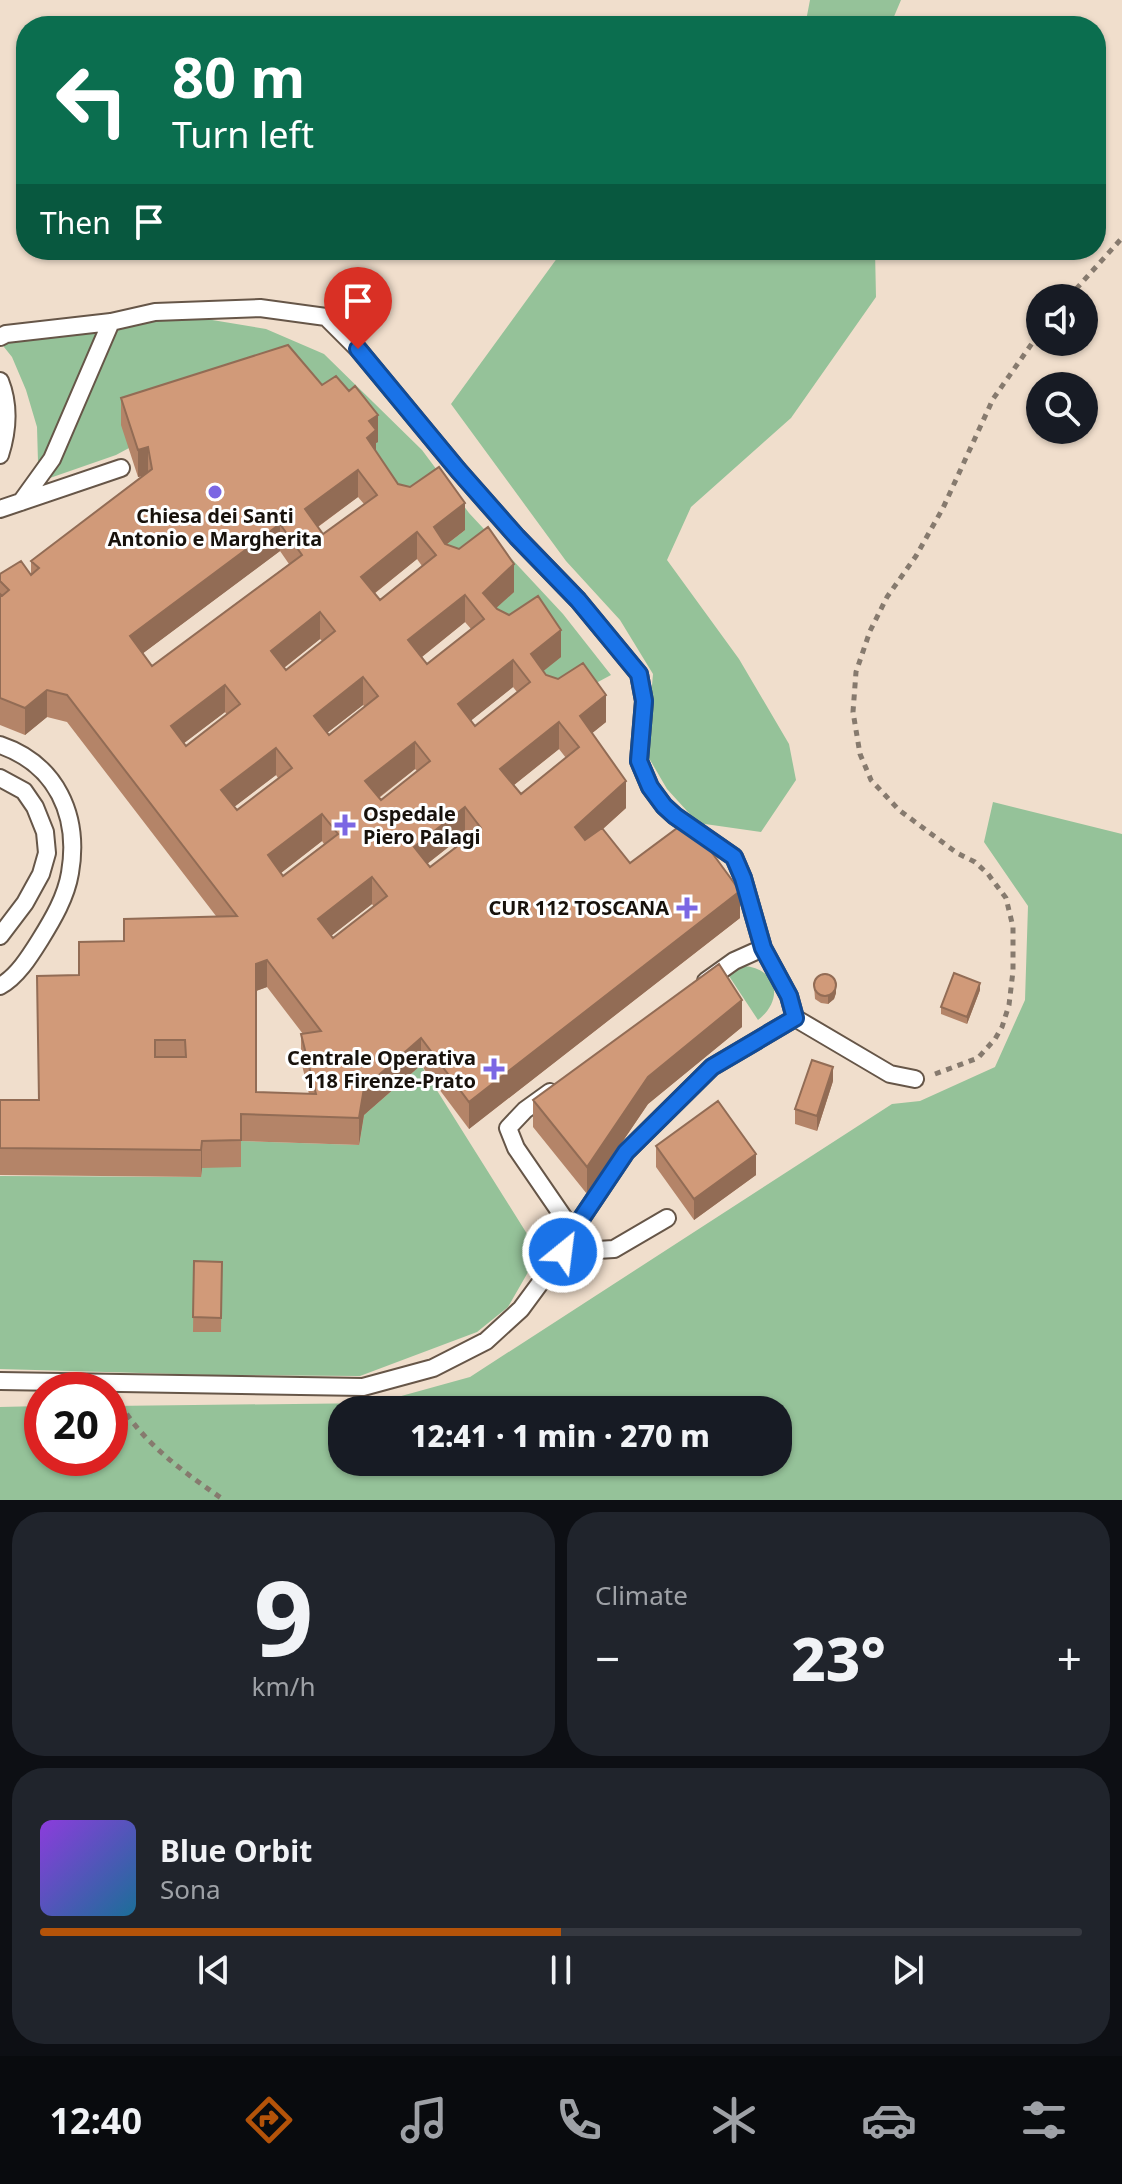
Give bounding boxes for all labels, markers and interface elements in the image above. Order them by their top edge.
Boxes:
text: 80 m [172,38,305,114]
icon: left [40,48,144,152]
text: Turn left [172,110,314,159]
icon: arrive [127,200,171,244]
text: Then [40,202,111,243]
pin [324,267,392,349]
icon: arrive [336,279,380,323]
map controls [1026,284,1098,444]
button: sound [1026,284,1098,356]
button: search [1026,372,1098,444]
marker: Chiesa dei Santi Antonio e Margherita [206,483,224,501]
place label: Chiesa dei Santi Antonio e Margherita [108,502,322,552]
place label: Ospedale Piero Palagi [363,800,481,850]
marker: Ospedale Piero Palagi [334,814,356,836]
place label: CUR 112 TOSCANA [488,894,669,921]
marker: CUR 112 TOSCANA [676,897,698,919]
place label: Centrale Operativa 118 Firenze-Prato [287,1044,476,1094]
marker: Centrale Operativa 118 Firenze-Prato [483,1058,505,1080]
position arrow [521,1210,605,1294]
speed limit sign: 20 [24,1372,128,1476]
text: 12:41 · 1 min · 270 m [410,1415,710,1456]
text: 9 [254,1545,313,1686]
text: Climate [595,1577,688,1613]
text: 23° [791,1617,886,1699]
text: − [595,1628,620,1688]
text: + [1057,1628,1082,1688]
text: km/h [252,1668,315,1704]
text: Blue Orbit [160,1830,312,1871]
text: Sona [160,1871,221,1907]
icon: previous [192,1948,236,1992]
icon: pause [539,1948,583,1992]
icon: next [886,1948,930,1992]
icon: directions [241,2092,297,2148]
icon: music [396,2092,452,2148]
icon: phone [551,2092,607,2148]
icon: climate [706,2092,762,2148]
icon: car [861,2092,917,2148]
icon: filters [1016,2092,1072,2148]
text: 12:40 [50,2096,142,2145]

